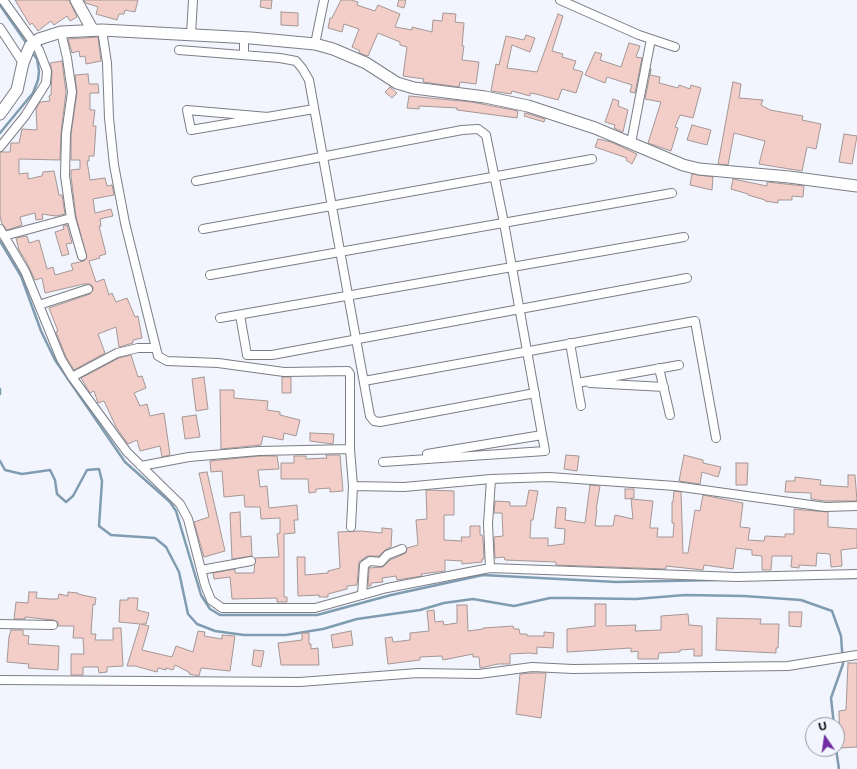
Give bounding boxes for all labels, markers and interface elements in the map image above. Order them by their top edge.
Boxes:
north arrow [805,717,845,757]
text: U [817,718,828,734]

